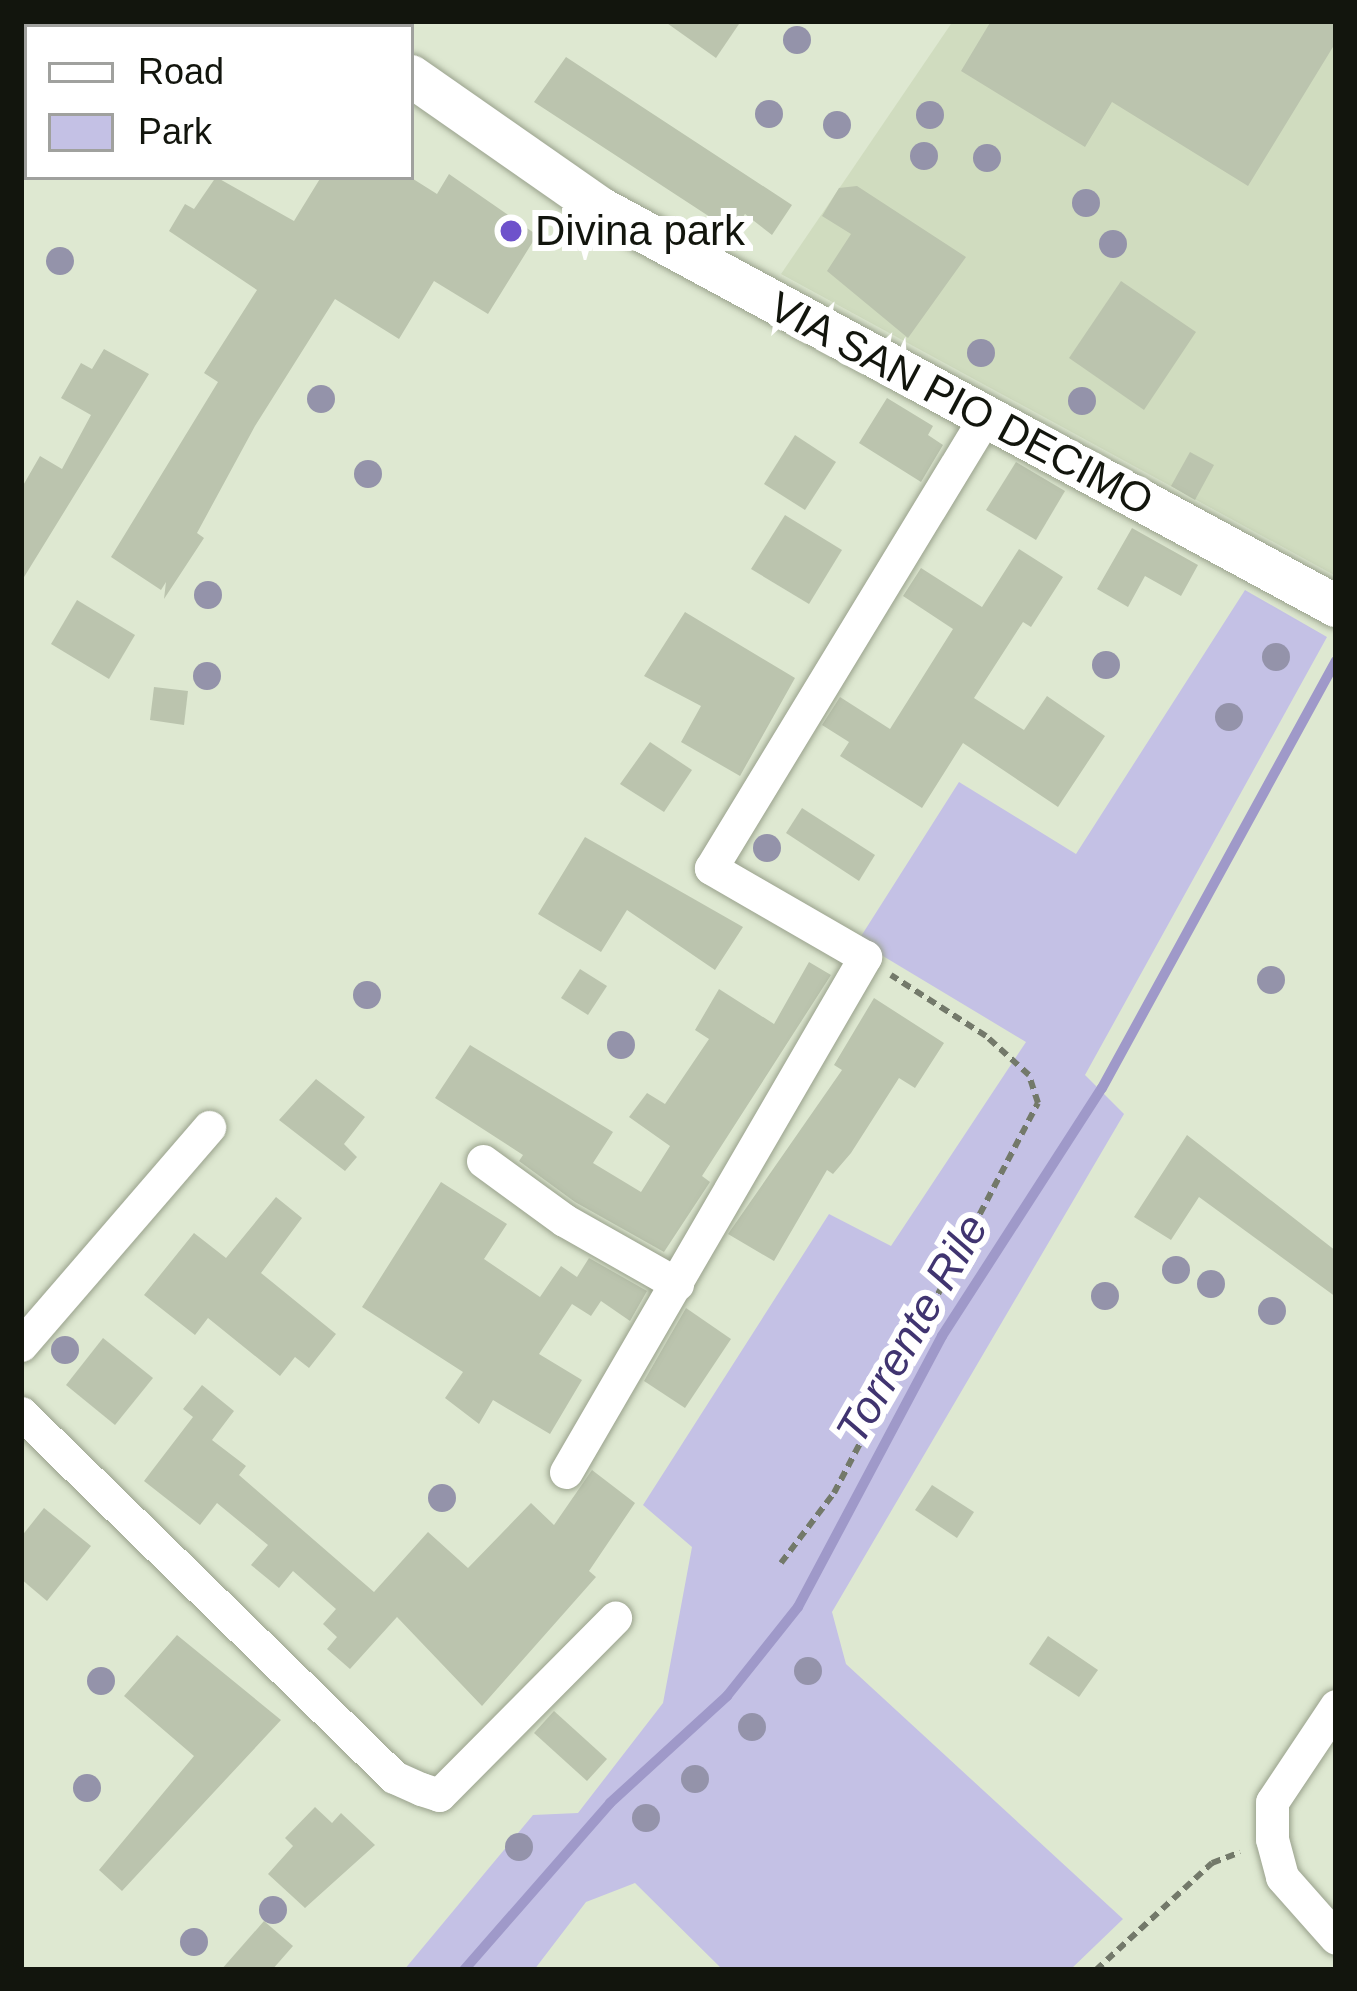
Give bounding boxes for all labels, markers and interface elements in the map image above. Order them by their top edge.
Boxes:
legend [24,24,414,180]
text: Road [138,51,224,92]
text: Park [138,111,212,152]
place label: Divina park [535,206,745,256]
marker: Divina park [498,218,524,244]
street label: VIA SAN PIO DECIMO [760,281,1162,527]
water label: Torrente Rile [825,1205,999,1453]

